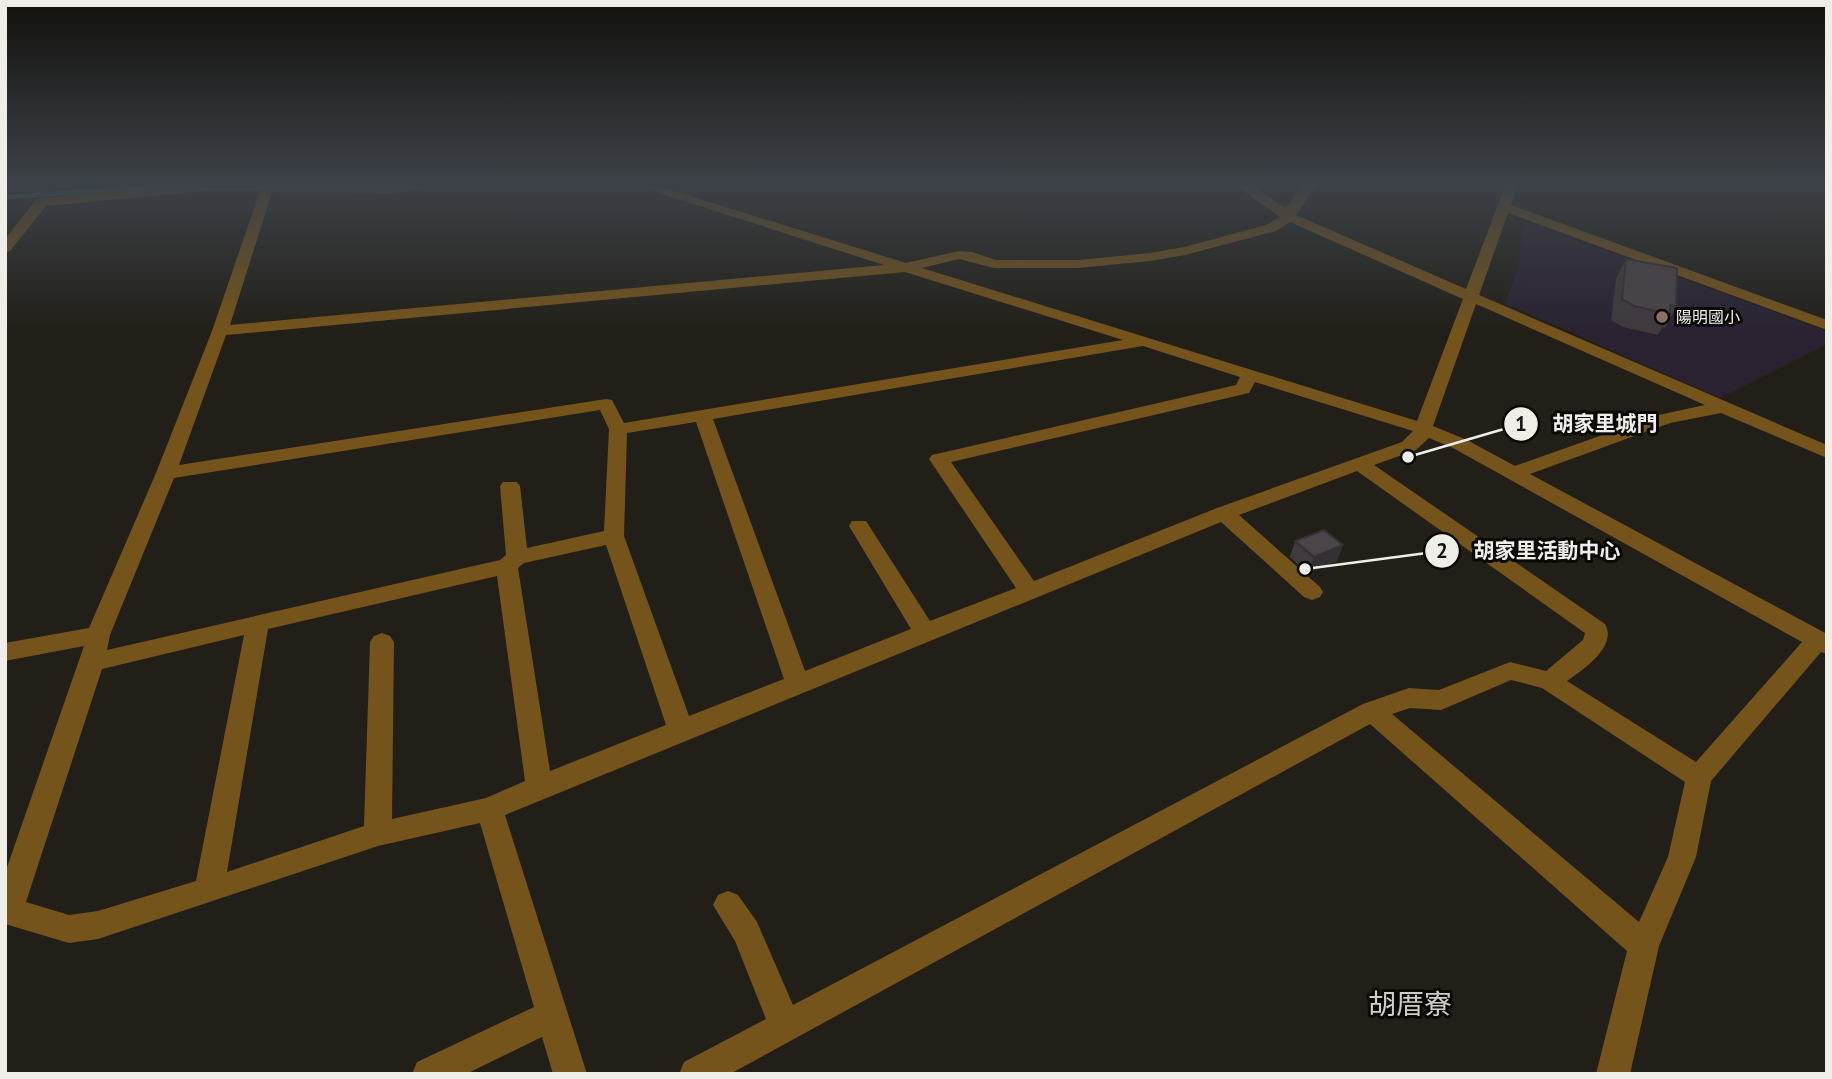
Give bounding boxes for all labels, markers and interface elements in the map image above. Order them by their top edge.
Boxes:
place label: 陽明國小 [1676,307,1740,327]
marker: 陽明國小 [1654,309,1670,325]
callout: 胡家里城門 [1503,403,1671,445]
text: 1 [1515,410,1527,437]
text: 胡家里城門 [1553,410,1658,437]
callout: 胡家里活動中心 [1425,530,1635,572]
text: 2 [1436,537,1448,564]
text: 胡家里活動中心 [1474,537,1621,564]
district label: 胡厝寮 [1368,985,1452,1022]

